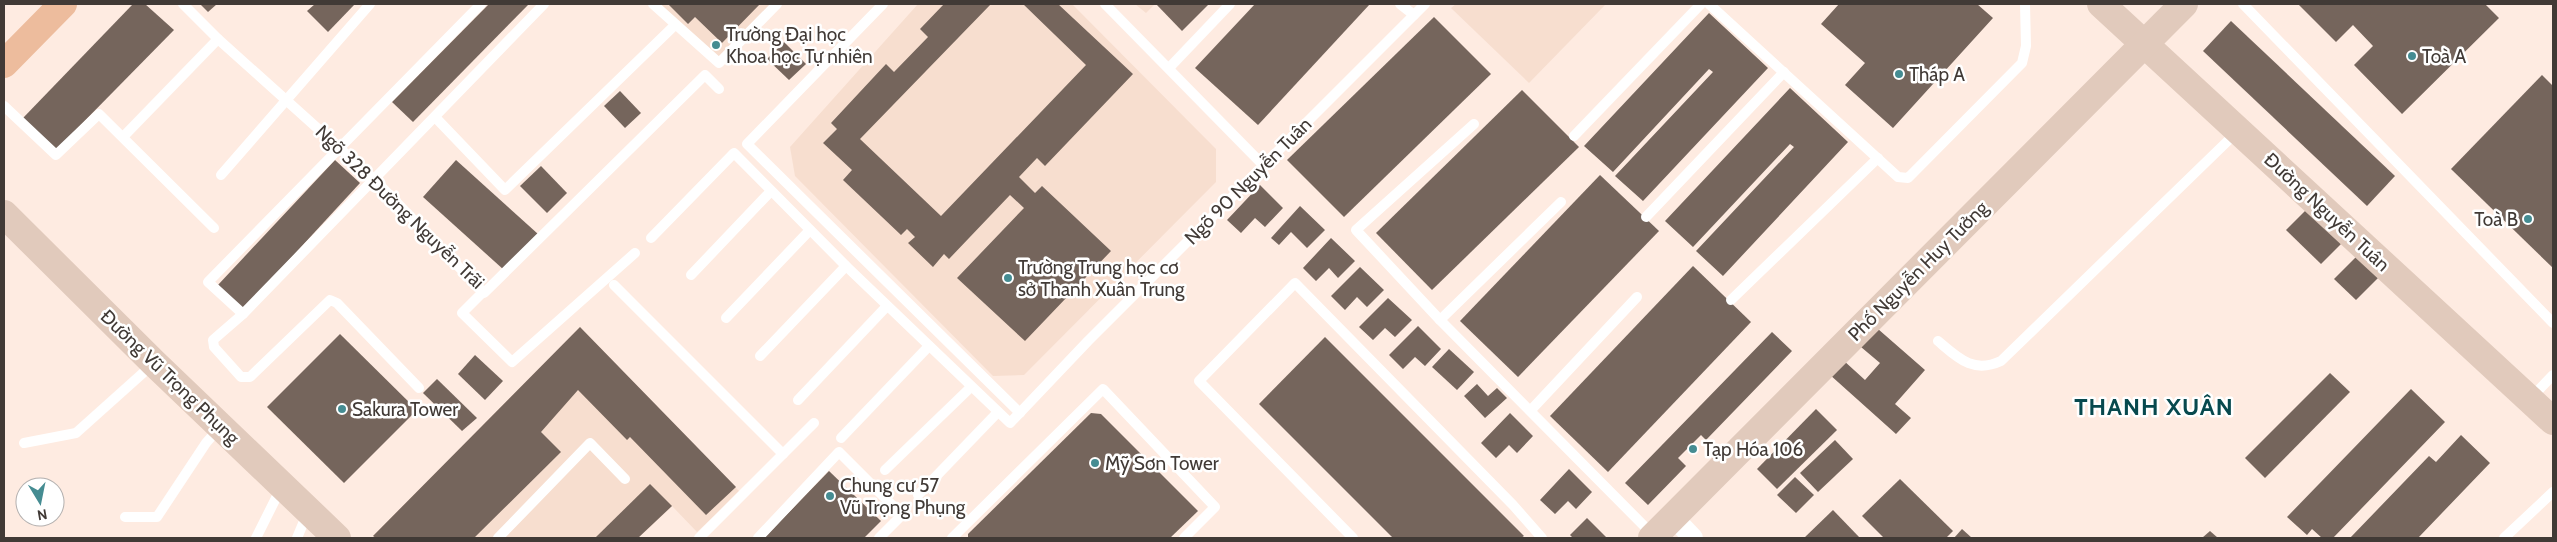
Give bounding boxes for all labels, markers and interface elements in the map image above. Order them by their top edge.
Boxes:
place label: Trường Đại học Khoa học Tự nhiên [726,23,873,68]
marker: Trường Đại học Khoa học Tự nhiên [710,39,722,51]
place label: Toà A [2422,45,2466,68]
marker: Toà A [2406,50,2418,62]
place label: Tháp A [1909,63,1965,86]
marker: Tháp A [1893,68,1905,80]
street label: Ngõ 90 Nguyễn Tuân [1180,113,1316,249]
street label: Ngõ 328 Đường Nguyễn Trãi [311,120,489,294]
street label: Đường Nguyễn Tuân [2259,148,2395,276]
street label: Phố Nguyễn Huy Tưởng [1843,196,1993,346]
place label: Toà B [2474,208,2518,231]
marker: Toà B [2522,213,2534,225]
place label: Trường Trung học cơ sở Thanh Xuân Trung [1018,256,1185,301]
marker: Trường Trung học cơ sở Thanh Xuân Trung [1002,272,1014,284]
street label: Đường Vũ Trọng Phụng [96,305,245,450]
district label: THANH XUÂN [2074,392,2234,421]
place label: Sakura Tower [352,398,458,421]
marker: Sakura Tower [336,403,348,415]
place label: Tạp Hóa 106 [1703,438,1803,461]
marker: Tạp Hóa 106 [1687,443,1699,455]
place label: Mỹ Sơn Tower [1105,452,1219,475]
marker: Mỹ Sơn Tower [1089,457,1101,469]
place label: Chung cư 57 Vũ Trọng Phụng [840,474,966,519]
north arrow [15,477,65,527]
marker: Chung cư 57 Vũ Trọng Phụng [824,490,836,502]
text: N [36,505,49,525]

